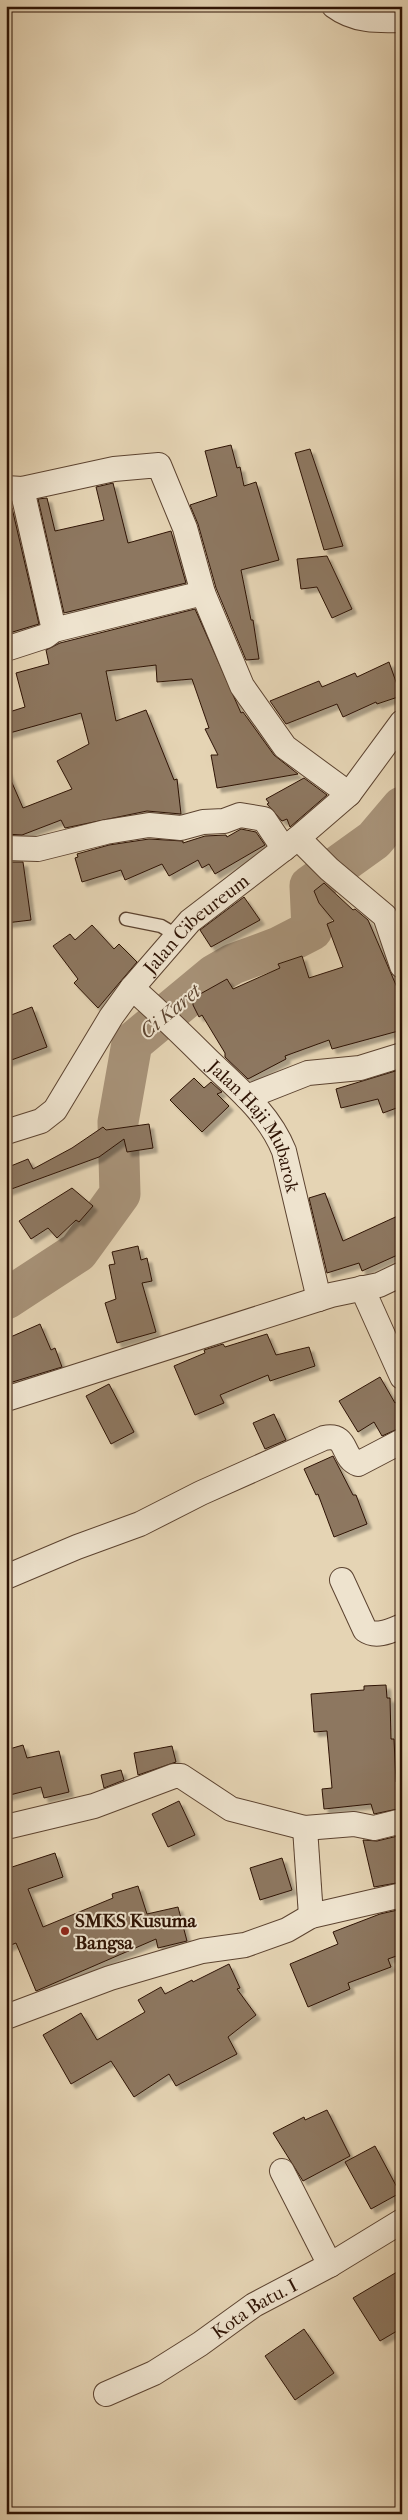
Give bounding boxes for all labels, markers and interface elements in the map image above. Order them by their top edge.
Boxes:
street label: Jalan Cibeureum [138,870,254,980]
water label: Ci Karet [135,978,207,1043]
street label: Jalan Haji Mubarok [202,1055,303,1195]
place label: SMKS Kusuma Bangsa [75,1910,198,1954]
marker: SMKS Kusuma Bangsa [59,1925,71,1937]
street label: Kota Batu. I [208,2274,301,2344]

